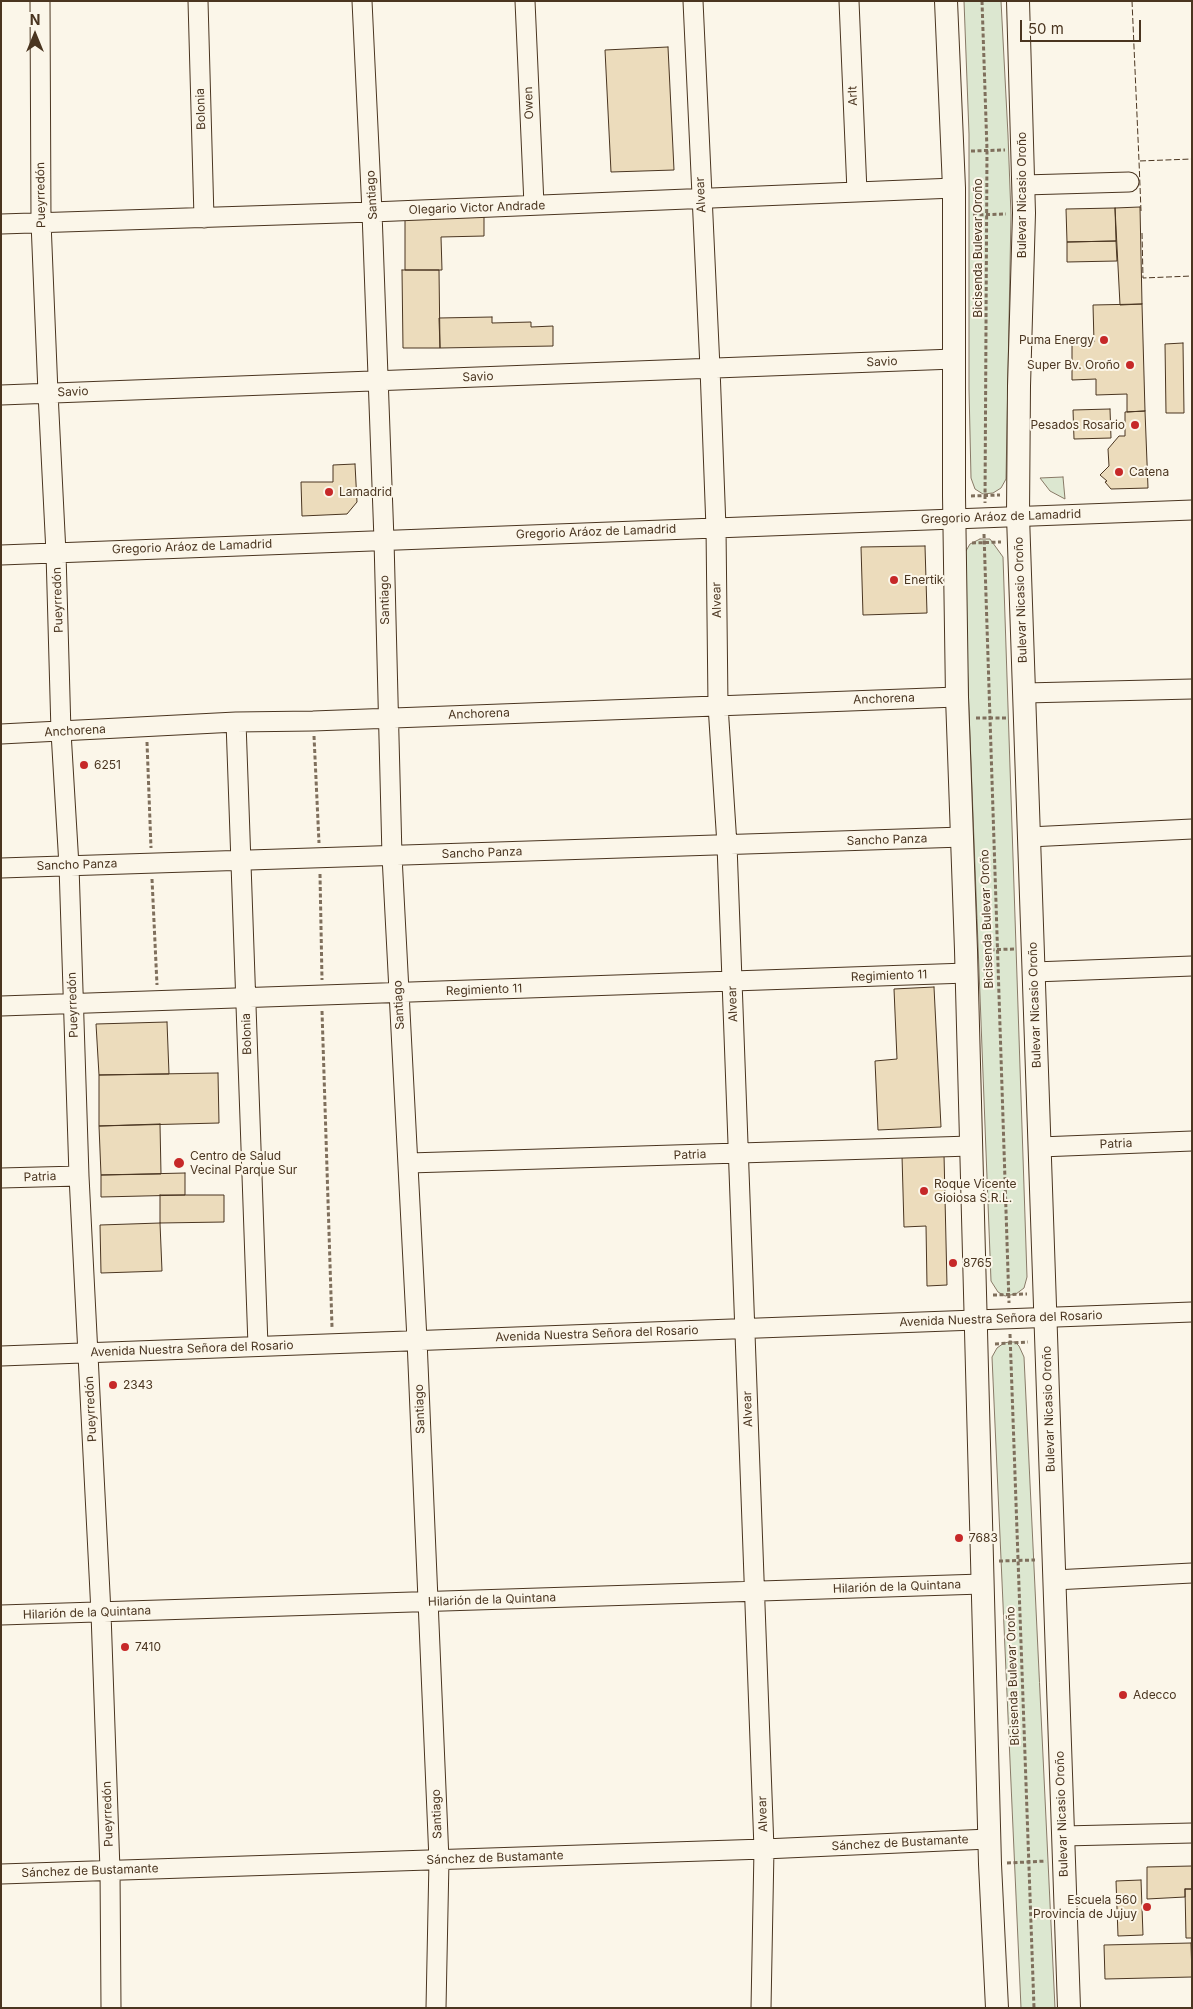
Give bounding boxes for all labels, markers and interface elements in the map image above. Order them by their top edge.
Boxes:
north arrow [10,10,60,60]
scale bar [1023,10,1144,42]
text: N [30,11,40,28]
text: 50 m [1028,19,1064,38]
street label: Owen [521,86,537,120]
street label: Arlt [845,86,861,106]
street label: Bolonia [193,88,209,130]
street label: Bulevar Nicasio Oroño [1015,132,1029,258]
street label: Pueyrredón [33,162,49,228]
street label: Santiago [364,170,380,220]
street label: Alvear [693,177,709,213]
street label: Bicisenda Bulevar Oroño [971,178,985,318]
street label: Olegario Victor Andrade [408,198,546,218]
place label: Puma Energy [1019,333,1094,347]
marker: Puma Energy [1098,334,1110,346]
street label: Savio [866,354,898,370]
place label: Super Bv. Oroño [1027,358,1120,372]
marker: Super Bv. Oroño [1124,359,1136,371]
street label: Savio [462,369,494,385]
street label: Savio [57,384,89,400]
place label: Pesados Rosario [1030,418,1125,432]
marker: Pesados Rosario [1129,419,1141,431]
place label: Catena [1129,465,1169,479]
marker: Catena [1113,466,1125,478]
place label: Lamadrid [339,485,392,499]
marker: Lamadrid [323,486,335,498]
street label: Gregorio Aráoz de Lamadrid [921,507,1081,527]
street label: Gregorio Aráoz de Lamadrid [516,522,676,542]
street label: Gregorio Aráoz de Lamadrid [112,537,272,557]
street label: Bulevar Nicasio Oroño [1012,537,1030,663]
street label: Pueyrredón [50,567,66,633]
place label: Enertik [904,573,943,587]
marker: Enertik [888,574,900,586]
street label: Santiago [377,575,393,625]
street label: Alvear [709,582,725,618]
street label: Anchorena [853,691,915,707]
street label: Anchorena [448,706,510,722]
street label: Anchorena [44,722,106,740]
place label: 6251 [94,758,121,772]
marker: 6251 [78,759,90,771]
street label: Sancho Panza [846,831,928,849]
street label: Sancho Panza [441,844,523,862]
street label: Bicisenda Bulevar Oroño [977,849,997,989]
street label: Sancho Panza [36,856,118,874]
street label: Bulevar Nicasio Oroño [1026,942,1044,1068]
street label: Regimiento 11 [851,967,927,985]
street label: Pueyrredón [65,972,81,1038]
street label: Santiago [391,980,407,1030]
street label: Regimiento 11 [446,981,522,999]
street label: Alvear [725,986,741,1022]
street label: Bolonia [239,1013,255,1055]
street label: Patria [1099,1136,1133,1152]
street label: Patria [673,1147,707,1163]
place label: Centro de Salud Vecinal Parque Sur [190,1149,297,1177]
marker: Centro de Salud Vecinal Parque Sur [172,1156,186,1170]
street label: Patria [23,1169,57,1185]
place label: Roque Vicente Gioiosa S.R.L. [934,1177,1016,1205]
marker: Roque Vicente Gioiosa S.R.L. [918,1185,930,1197]
place label: 8765 [963,1256,992,1270]
marker: 8765 [947,1257,959,1269]
street label: Avenida Nuestra Señora del Rosario [899,1308,1103,1330]
street label: Avenida Nuestra Señora del Rosario [495,1323,699,1345]
street label: Avenida Nuestra Señora del Rosario [90,1338,294,1360]
street label: Bulevar Nicasio Oroño [1040,1346,1058,1472]
street label: Pueyrredón [82,1376,100,1442]
place label: 2343 [123,1378,153,1392]
marker: 2343 [107,1379,119,1391]
street label: Santiago [412,1384,428,1434]
street label: Alvear [740,1391,756,1427]
place label: 7683 [969,1531,998,1545]
marker: 7683 [953,1532,965,1544]
street label: Hilarión de la Quintana [833,1578,961,1596]
street label: Hilarión de la Quintana [428,1591,556,1609]
street label: Hilarión de la Quintana [23,1604,151,1622]
street label: Bicisenda Bulevar Oroño [1003,1606,1023,1746]
place label: 7410 [135,1640,161,1654]
marker: 7410 [119,1641,131,1653]
place label: Adecco [1133,1688,1177,1702]
marker: Adecco [1117,1689,1129,1701]
street label: Bulevar Nicasio Oroño [1053,1751,1071,1877]
street label: Pueyrredón [100,1781,116,1847]
street label: Santiago [429,1789,445,1839]
street label: Alvear [755,1796,771,1832]
street label: Sánchez de Bustamante [831,1832,969,1854]
street label: Sánchez de Bustamante [426,1848,564,1868]
street label: Sánchez de Bustamante [21,1861,159,1881]
place label: Escuela 560 Provincia de Jujuy [1033,1893,1137,1921]
marker: Escuela 560 Provincia de Jujuy [1141,1901,1153,1913]

